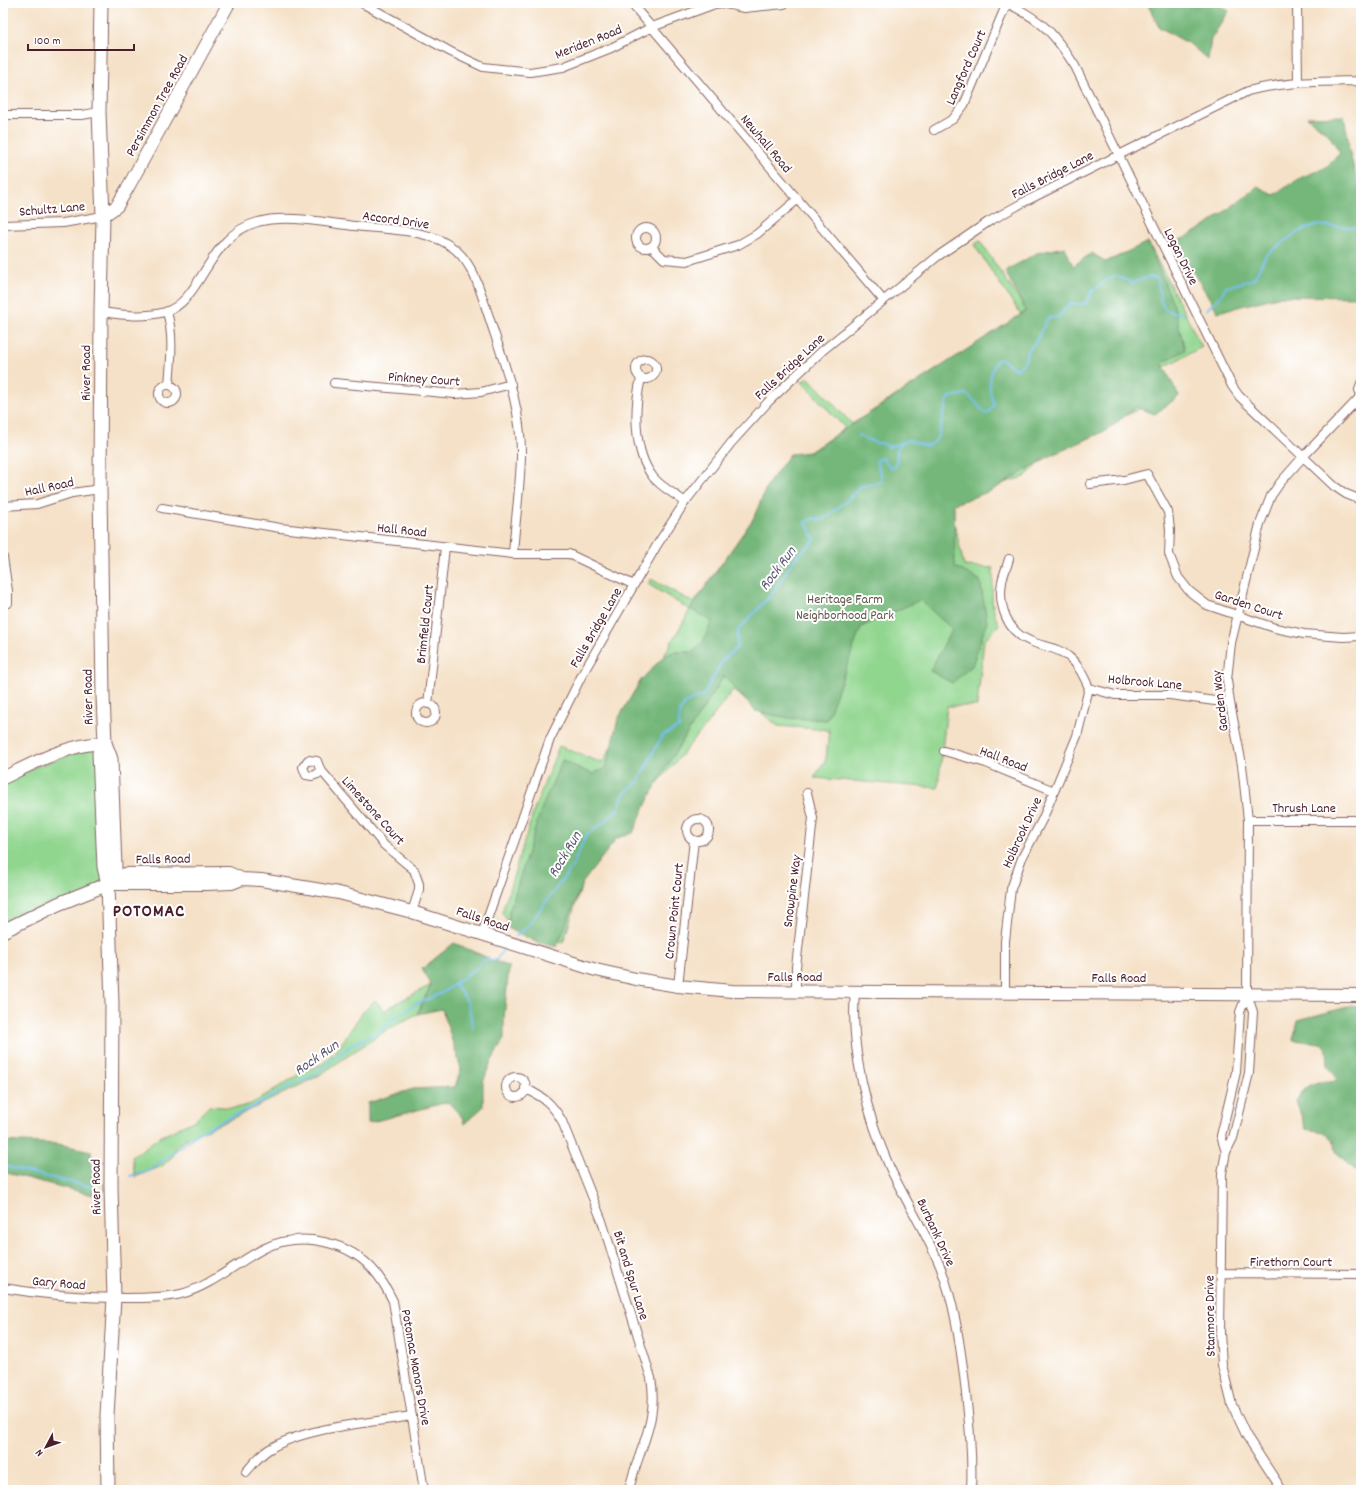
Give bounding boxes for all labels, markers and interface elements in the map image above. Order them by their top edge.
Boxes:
street label: Meriden Road [552,20,625,65]
scale bar [28,26,134,52]
street label: Langford Court [941,27,992,109]
text: 100 m [34,33,61,50]
street label: Persimmon Tree Road [121,51,194,161]
street label: Newhall Road [735,111,796,178]
street label: Falls Bridge Lane [1008,146,1098,205]
street label: Schultz Lane [18,197,86,223]
street label: Accord Drive [361,206,430,236]
street label: Logan Drive [1158,225,1203,289]
street label: Falls Bridge Lane [751,329,830,405]
street label: River Road [77,345,97,401]
street label: Pinkney Court [387,368,461,392]
street label: Hall Road [23,473,76,503]
street label: Hall Road [376,518,428,544]
water label: Rock Run [755,542,803,596]
street label: Brimfield Court [412,584,440,665]
street label: Falls Bridge Lane [566,584,628,672]
street label: Garden Court [1212,585,1285,626]
park label: Heritage Farm Neighborhood Park [796,590,894,626]
street label: River Road [79,669,99,725]
street label: Garden Way [1207,669,1235,733]
street label: Holbrook Lane [1107,670,1183,696]
street label: Hall Road [976,742,1030,778]
street label: Limestone Court [336,772,409,850]
street label: Holbrook Drive [998,794,1048,872]
street label: Thrush Lane [1272,799,1336,819]
water label: Rock Run [543,827,589,882]
street label: Falls Road [135,850,191,870]
street label: Snowpine Way [779,853,807,929]
street label: Crown Point Court [660,862,690,960]
district label: POTOMAC [113,900,185,925]
street label: Falls Road [453,902,512,938]
street label: Falls Road [768,968,822,988]
street label: Falls Road [1092,969,1146,989]
water label: Rock Run [290,1035,345,1082]
street label: River Road [87,1159,107,1215]
street label: Burbank Drive [911,1196,960,1270]
street label: Bit and Spur Lane [607,1228,653,1323]
street label: Firethorn Court [1250,1253,1332,1273]
street label: Gary Road [31,1272,87,1296]
street label: Stanmore Drive [1200,1275,1222,1357]
street label: Potomac Manors Drive [395,1308,435,1427]
north arrow [26,1427,66,1467]
text: N [32,1445,48,1460]

